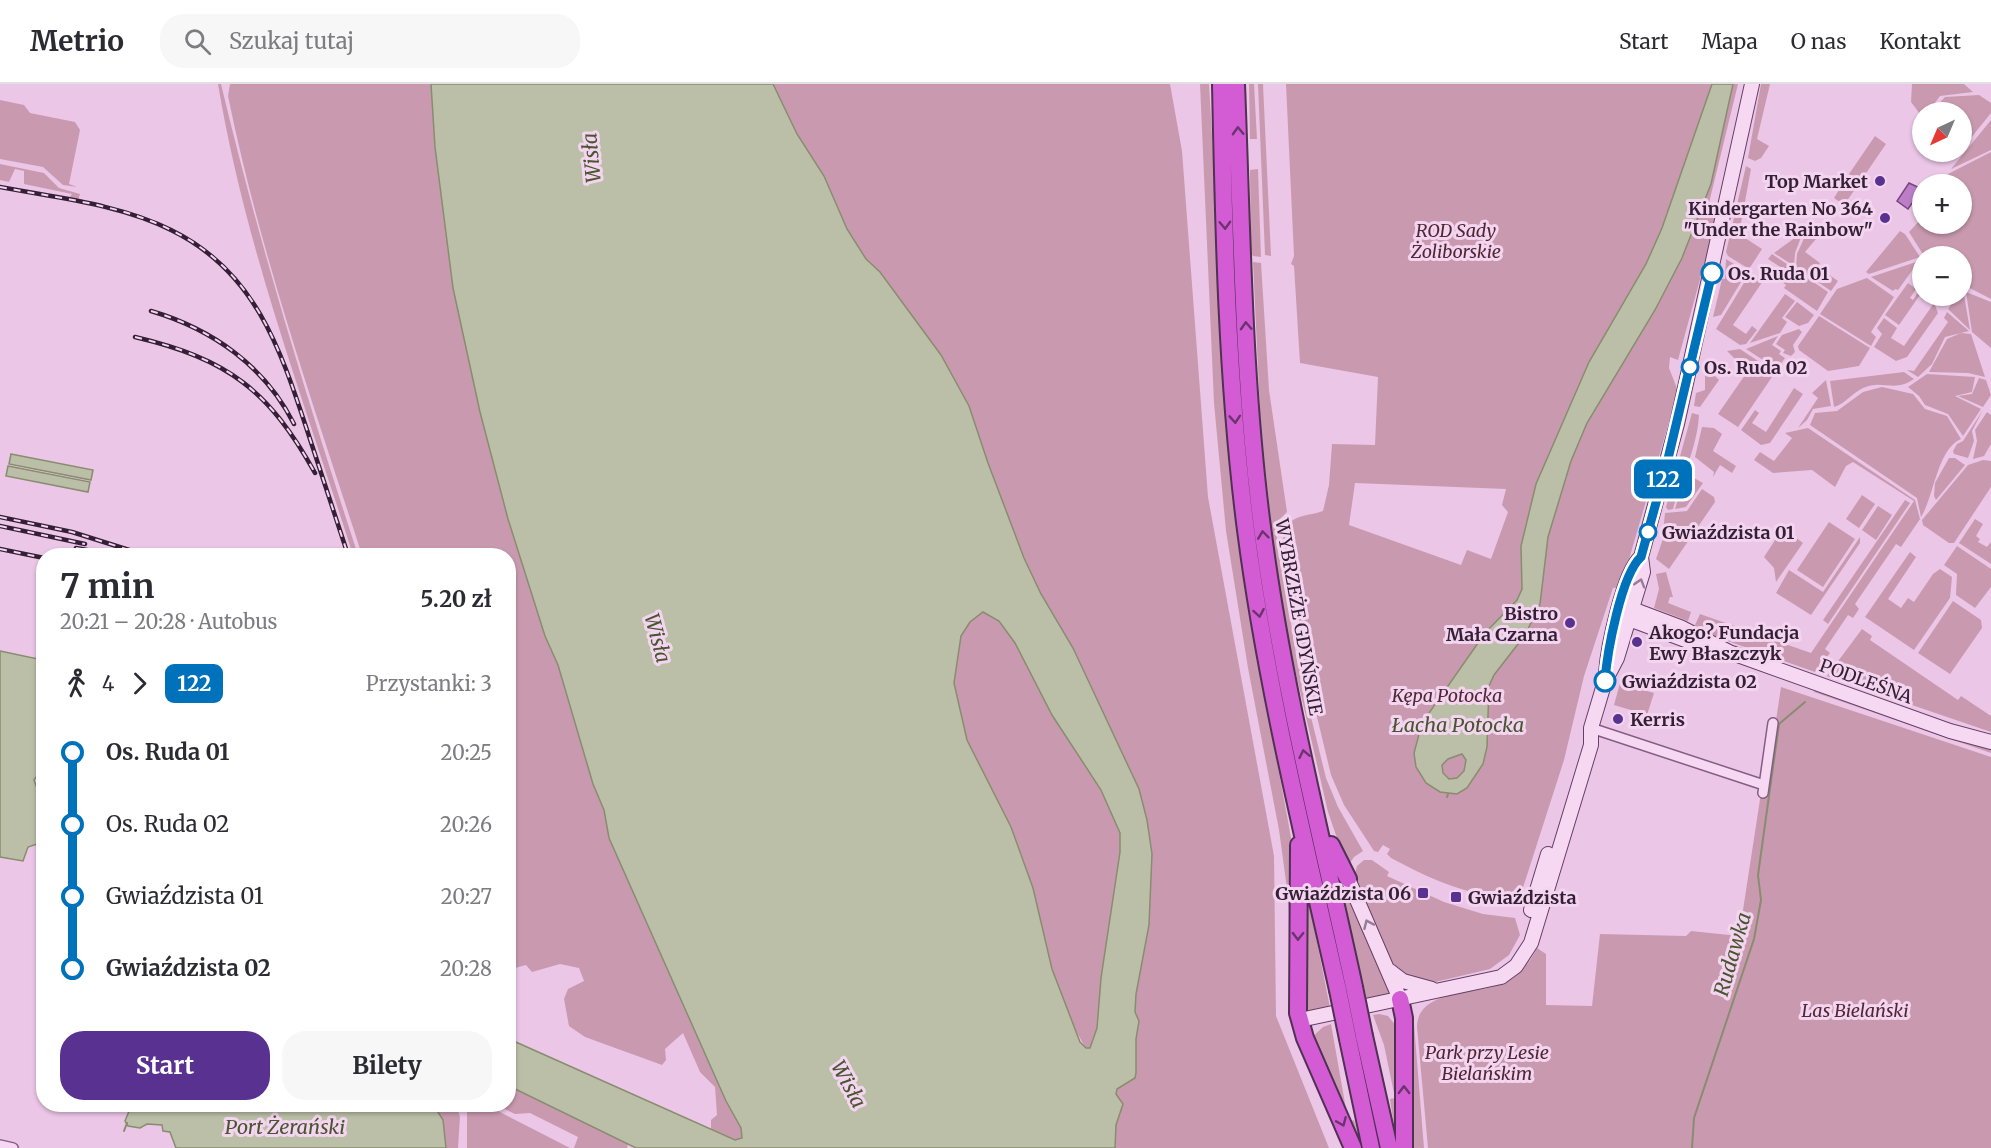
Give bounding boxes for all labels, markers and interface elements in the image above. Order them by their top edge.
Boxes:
search box [160,14,580,68]
text: Metrio [30,23,124,59]
icon: search [181,25,214,58]
text: Szukaj tutaj [229,27,354,55]
text: Start [1619,28,1668,55]
text: Mapa [1701,28,1758,55]
text: O nas [1791,28,1846,55]
text: Kontakt [1879,28,1961,55]
north arrow [1912,102,1972,162]
map controls [1912,102,1972,306]
one-way arrow [1232,127,1244,136]
water label: Wisła [576,132,606,184]
place label: Top Market [1765,170,1869,193]
marker: Top Market [1873,174,1887,188]
button: + [1912,174,1972,234]
place label: Kindergarten No 364 "Under the Rainbow" [1683,197,1874,241]
marker: Kindergarten No 364 "Under the Rainbow" [1878,211,1892,225]
park label: ROD Sady Żoliborskie [1410,219,1501,263]
one-way arrow [1219,220,1232,229]
button: − [1912,246,1972,306]
marker: Os. Ruda 01 [1701,262,1723,284]
place label: Os. Ruda 01 [1728,262,1829,285]
one-way arrow [1240,321,1253,330]
place label: Os. Ruda 02 [1704,356,1807,379]
marker: Os. Ruda 02 [1681,358,1699,376]
one-way arrow [1228,415,1241,424]
line badge: 122 [1628,460,1698,498]
text: 122 [1646,466,1680,493]
street label: WYBRZEŻE GDYŃSKIE [1270,516,1328,718]
place label: Gwiaździsta 01 [1662,521,1794,544]
marker: Gwiaździsta 01 [1639,523,1657,541]
one-way arrow [1258,531,1270,540]
text: 7 min [60,566,154,607]
one-way arrow [1633,578,1645,589]
text: 5.20 zł [421,585,492,613]
place label: Bistro Mała Czarna [1446,602,1558,646]
one-way arrow [1252,608,1264,617]
text: 20:21 – 20:28 · Autobus [60,609,277,634]
water label: Wisła [639,611,677,665]
marker: Bistro Mała Czarna [1563,616,1577,630]
place label: Akogo? Fundacja Ewy Błaszczyk [1648,621,1799,665]
marker: Akogo? Fundacja Ewy Błaszczyk [1630,635,1644,649]
street label: PODLEŚNA [1816,654,1916,709]
icon: walk [60,667,93,700]
icon: forward [123,667,156,700]
text: 122 [177,670,211,697]
marker: Gwiaździsta 02 [1594,670,1616,692]
place label: Gwiaździsta 02 [1622,670,1757,693]
text: 4 [102,671,114,696]
text: Przystanki: 3 [366,671,492,696]
park label: Kępa Potocka [1391,684,1502,707]
place label: Kerris [1630,708,1685,731]
water label: Łacha Potocka [1392,712,1524,737]
marker: Kerris [1611,712,1625,726]
text: Os. Ruda 01 [106,738,229,766]
text: 20:25 [441,740,492,765]
one-way arrow [1298,750,1311,760]
text: Os. Ruda 02 [106,810,229,838]
text: 20:26 [440,812,492,837]
text: Gwiaździsta 01 [106,882,264,910]
place label: Gwiaździsta 06 [1275,882,1411,905]
text: 20:27 [441,884,492,909]
marker: Gwiaździsta 06 [1416,886,1430,900]
place label: Gwiaździsta [1468,886,1577,909]
marker: Gwiaździsta [1449,890,1463,904]
water label: Rudawka [1708,909,1756,999]
one-way arrow [1364,920,1376,931]
one-way arrow [1292,931,1304,940]
text: Gwiaździsta 02 [106,954,271,982]
text: 20:28 [440,956,492,981]
park label: Las Bielański [1801,999,1909,1022]
button: Start [60,1031,270,1100]
button: Bilety [282,1031,492,1100]
park label: Park przy Lesie Bielańskim [1425,1041,1549,1085]
water label: Wisła [826,1056,872,1112]
one-way arrow [1398,1085,1410,1094]
water label: Port Żerański [225,1114,345,1139]
one-way arrow [1335,1116,1347,1127]

